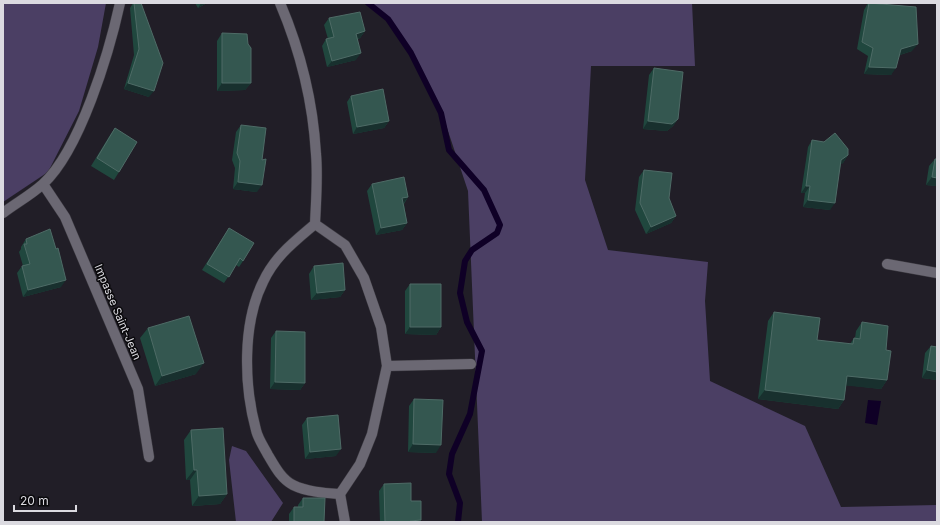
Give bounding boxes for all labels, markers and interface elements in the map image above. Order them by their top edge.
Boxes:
street label: Impasse Saint-Jean [92,262,144,362]
scale bar [14,487,76,513]
text: 20 m [20,493,49,508]

